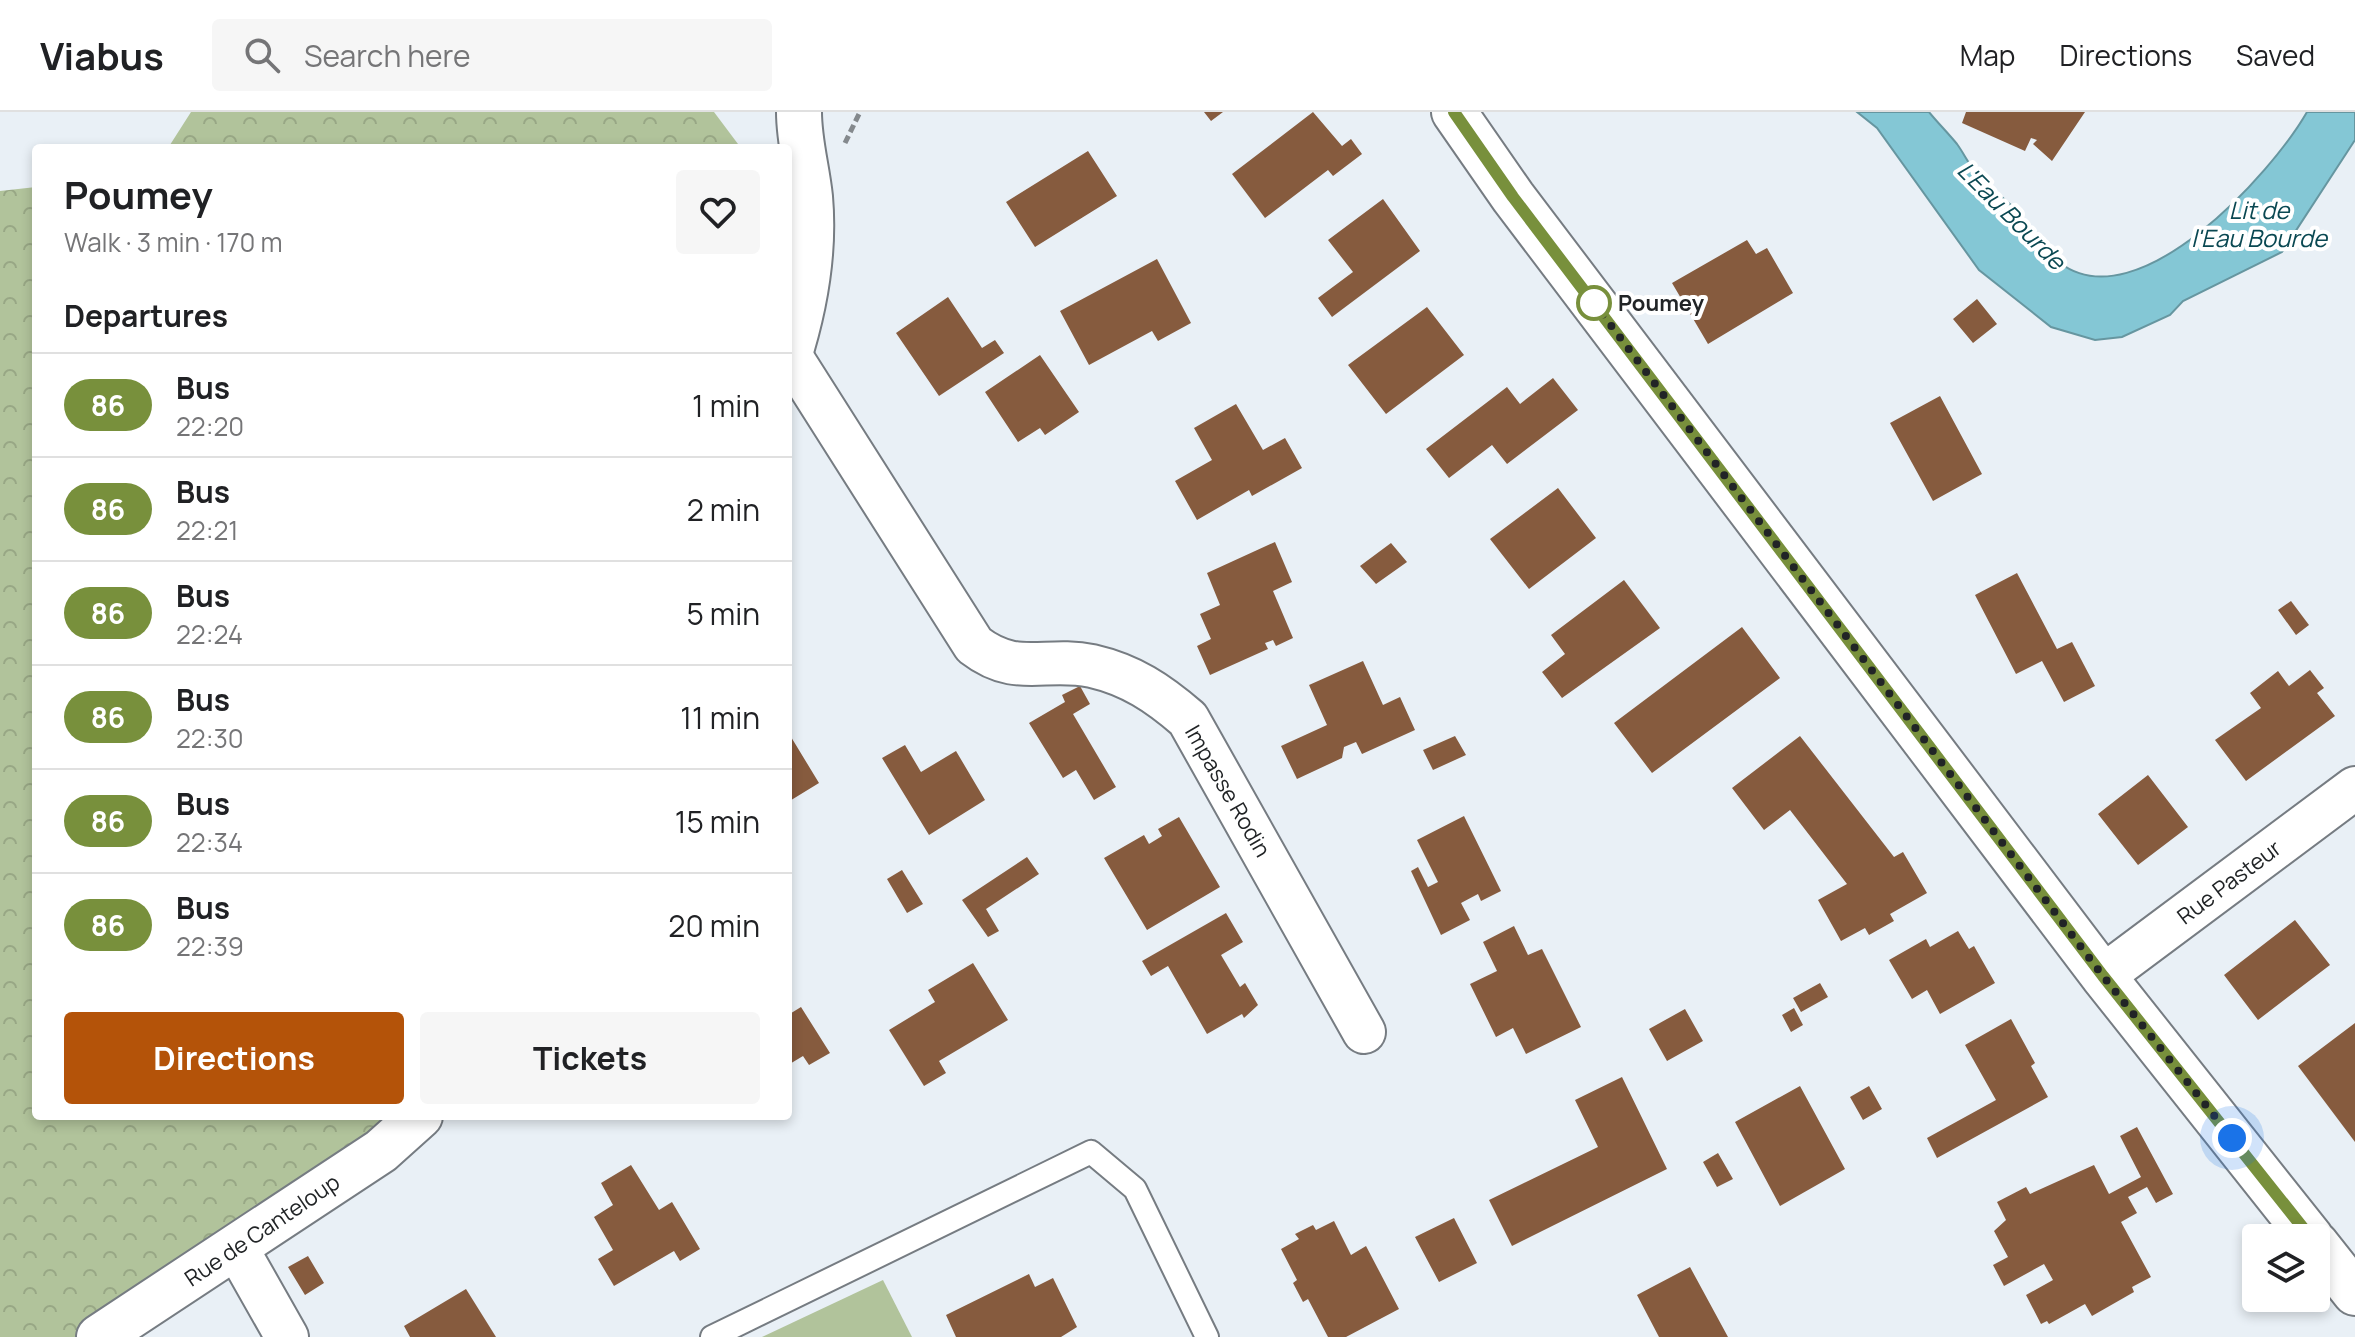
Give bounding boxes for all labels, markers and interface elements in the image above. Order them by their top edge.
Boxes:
search box [212,19,772,91]
text: Viabus [40,29,164,81]
icon: search [240,33,284,77]
text: Search here [304,35,471,76]
text: Map [1960,36,2015,74]
text: Directions [2059,36,2192,74]
text: Saved [2236,36,2315,74]
water label: L'Eau Bourde [1951,154,2075,278]
text: Poumey [64,168,213,220]
button: heart [676,170,760,254]
water label: Lit de l'Eau Bourde [2191,193,2329,254]
text: Walk · 3 min · 170 m [64,224,283,260]
marker: Poumey [1577,286,1611,320]
place label: Poumey [1618,288,1705,318]
text: Departures [64,295,228,336]
text: Bus [176,367,230,408]
text: 1 min [692,385,760,426]
text: 86 [91,386,125,424]
text: 22:20 [176,408,244,444]
text: Bus [176,471,230,512]
text: 2 min [687,489,760,530]
text: 86 [91,490,125,528]
text: 22:21 [176,512,238,548]
text: Bus [176,575,230,616]
text: 5 min [686,593,760,634]
text: 86 [91,594,125,632]
text: 22:24 [176,616,243,652]
text: Bus [176,679,230,720]
text: 11 min [680,697,760,738]
text: 86 [91,698,125,736]
text: 22:30 [176,720,244,756]
street label: Impasse Rodin [1178,720,1278,862]
text: Bus [176,783,230,824]
text: 15 min [675,801,760,842]
text: 86 [91,802,125,840]
text: 22:34 [176,824,243,860]
street label: Rue Pasteur [2171,833,2287,931]
text: Bus [176,887,230,928]
text: 20 min [668,905,760,946]
text: 86 [91,906,125,944]
text: 22:39 [176,928,244,964]
button: Directions [64,1012,404,1104]
button: Tickets [420,1012,760,1104]
your location [2212,1118,2252,1158]
street label: Rue de Canteloup [179,1167,345,1293]
map controls [2242,1224,2330,1312]
button: layers [2242,1224,2330,1312]

